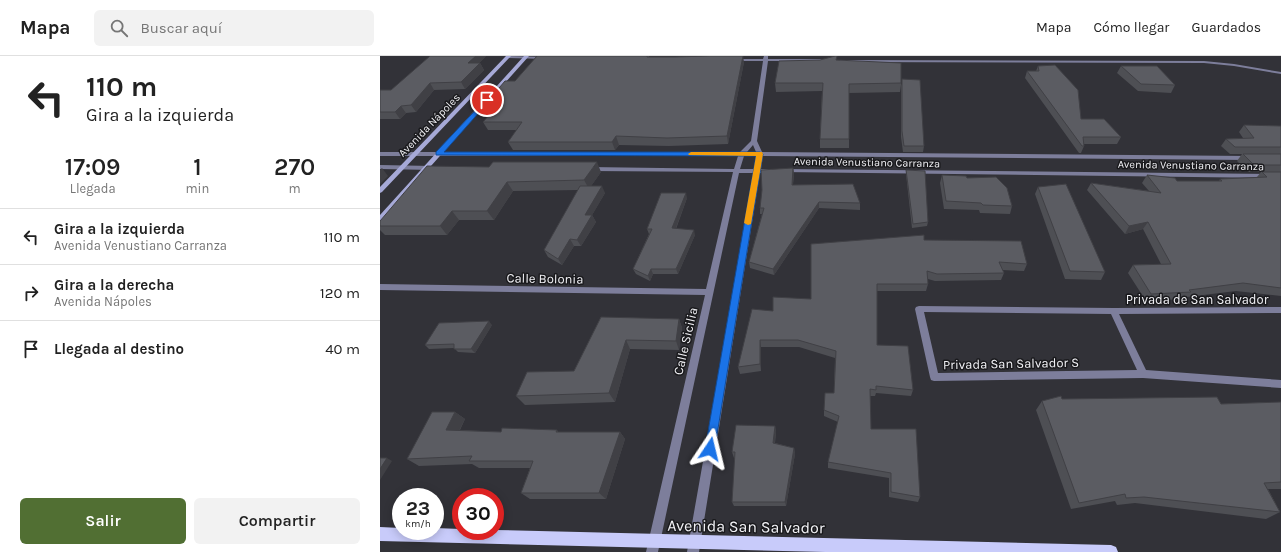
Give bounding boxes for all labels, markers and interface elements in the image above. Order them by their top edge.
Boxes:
search box [94,10,374,46]
text: Mapa [20,17,70,39]
icon: search [108,17,130,39]
text: Buscar aquí [140,19,222,37]
text: Mapa [1036,19,1071,36]
text: Cómo llegar [1093,19,1169,36]
text: Guardados [1191,19,1261,36]
text: 110 m [86,70,157,103]
icon: left [20,72,72,124]
pin [470,83,504,117]
icon: arrive [476,89,498,111]
street label: Avenida Nápoles [396,91,463,160]
text: Gira a la izquierda [86,104,234,126]
text: 17:09 [65,153,121,181]
text: 1 [193,153,202,181]
text: 270 [274,153,315,181]
street label: Avenida Venustiano Carranza [794,155,940,170]
street label: Avenida Venustiano Carranza [1118,158,1264,173]
text: Llegada [70,181,116,196]
text: min [185,181,209,196]
text: m [289,181,301,196]
text: Gira a la izquierda [54,220,185,238]
icon: left [20,226,42,248]
text: 110 m [324,228,360,246]
text: Avenida Venustiano Carranza [54,238,227,253]
street label: Calle Bolonia [506,270,584,287]
text: Gira a la derecha [54,276,174,294]
icon: right [20,282,42,304]
text: 120 m [320,284,360,302]
street label: Privada de San Salvador [1126,292,1269,307]
text: Avenida Nápoles [54,294,152,309]
street label: Calle Sicilia [670,306,701,376]
icon: arrive [20,338,42,360]
text: Llegada al destino [54,340,184,358]
text: 40 m [325,340,360,358]
street label: Privada San Salvador S [943,355,1079,372]
position arrow [689,428,731,470]
speed limit sign: 30 [452,488,504,540]
text: 23 [406,497,430,520]
button: Salir [20,498,186,544]
button: Compartir [194,498,360,544]
street label: Avenida San Salvador [667,516,825,537]
text: km/h [405,518,431,530]

